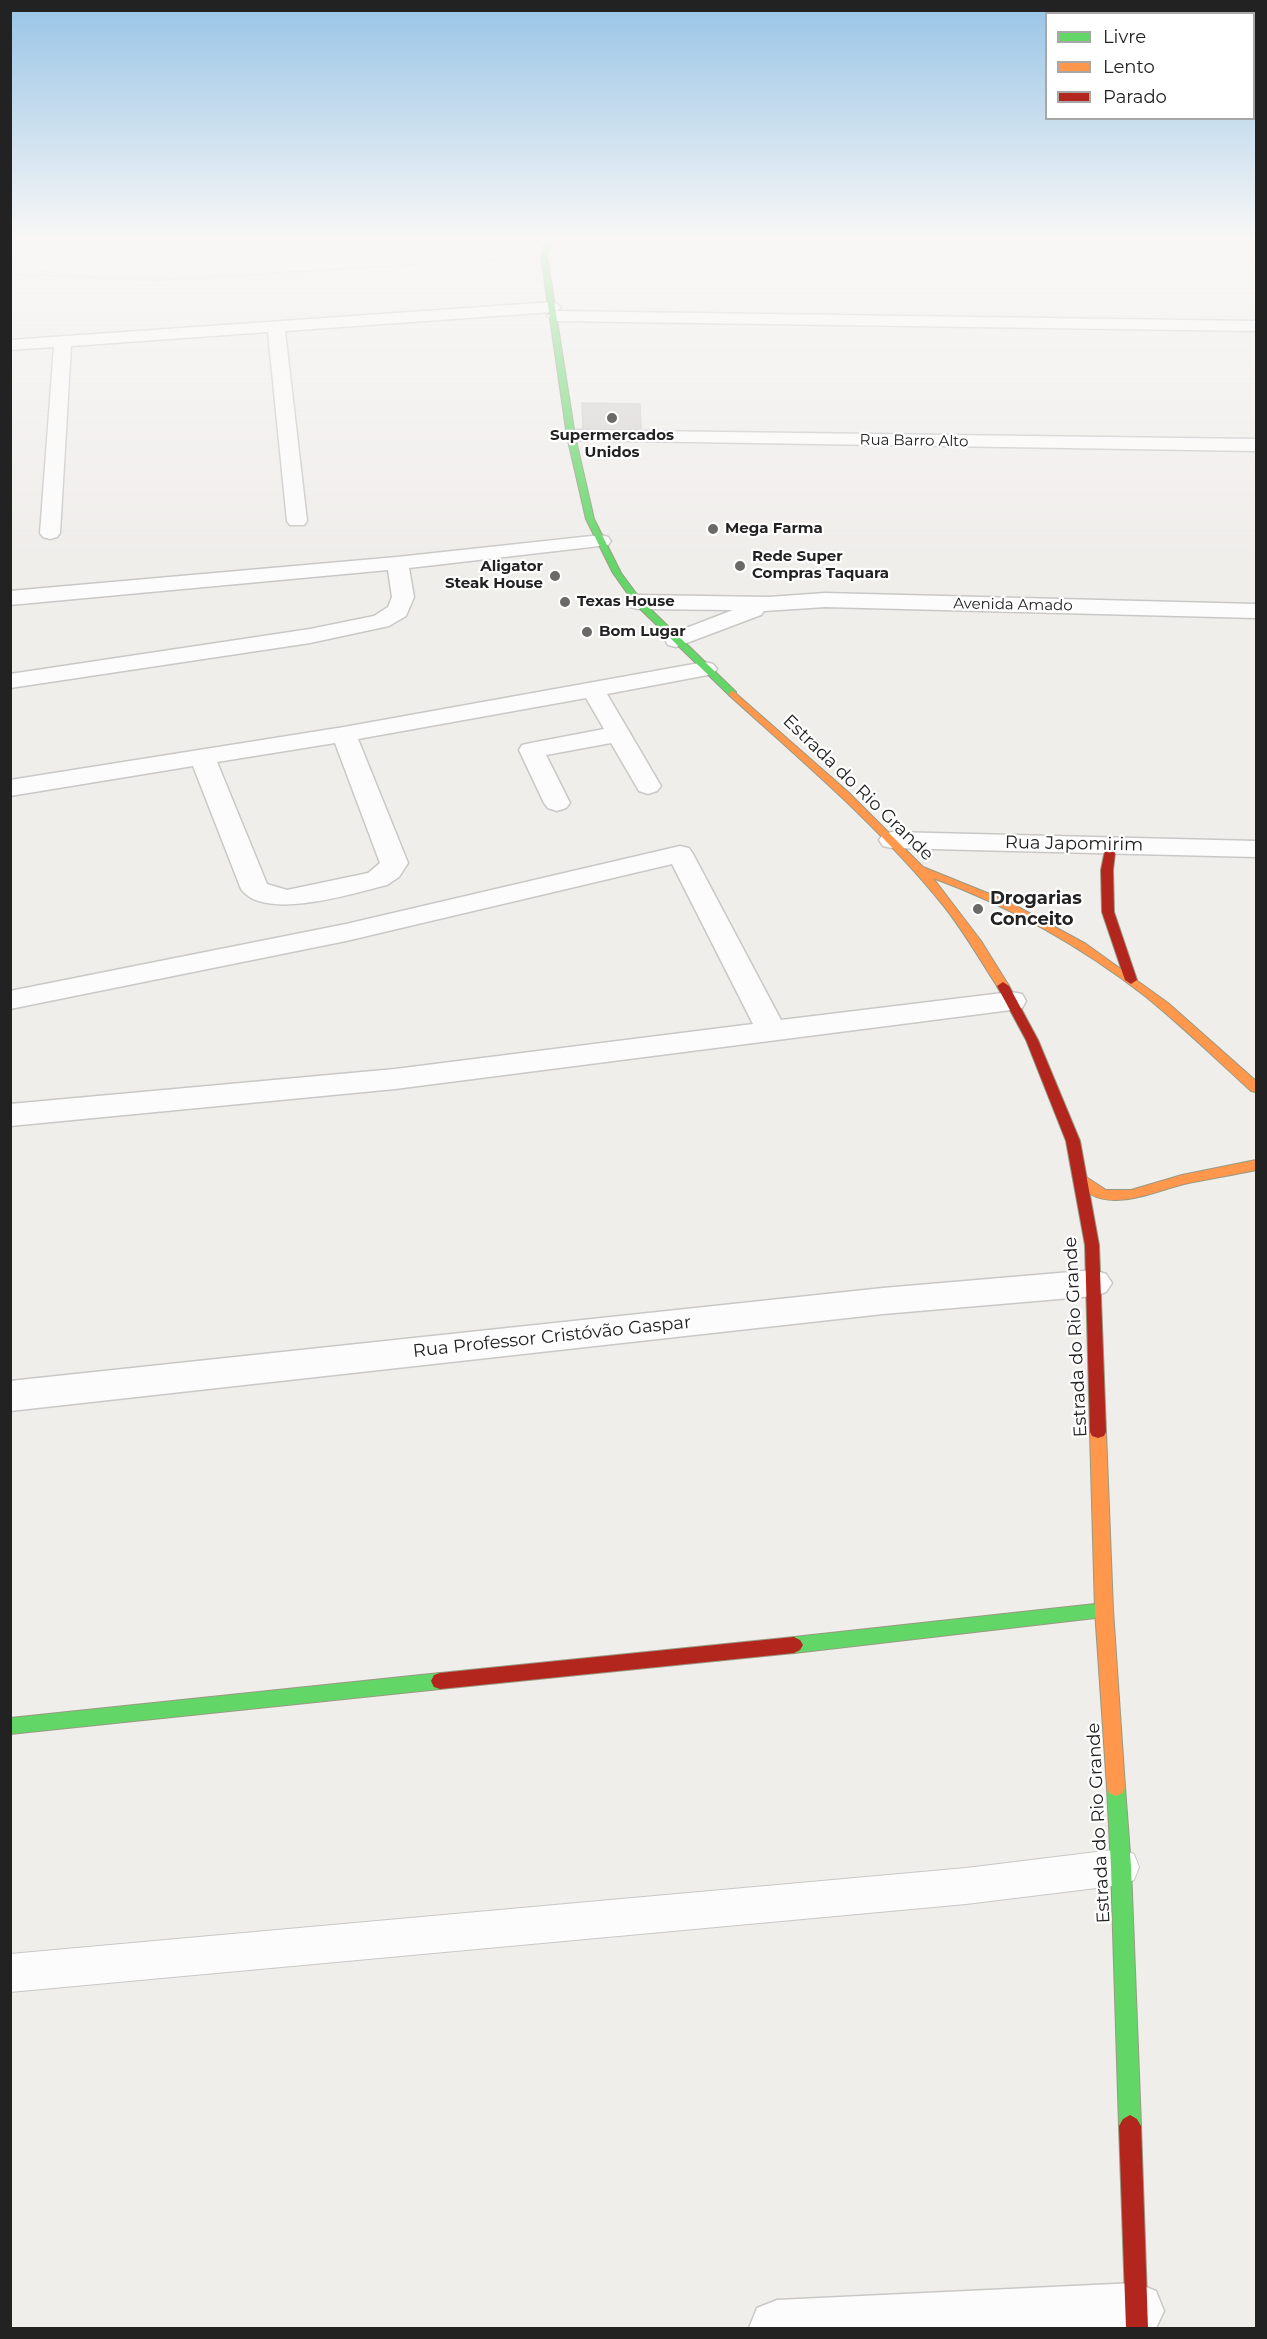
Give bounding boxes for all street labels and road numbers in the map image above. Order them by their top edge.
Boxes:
street label: Rua Barro Alto [859,431,969,451]
street label: Avenida Amado [953,595,1073,615]
street label: Estrada do Rio Grande [778,710,938,866]
street label: Rua Japomirim [1005,832,1143,856]
street label: Estrada do Rio Grande [1060,1236,1092,1438]
street label: Rua Professor Cristóvão Gaspar [412,1312,692,1362]
street label: Estrada do Rio Grande [1083,1722,1115,1924]

